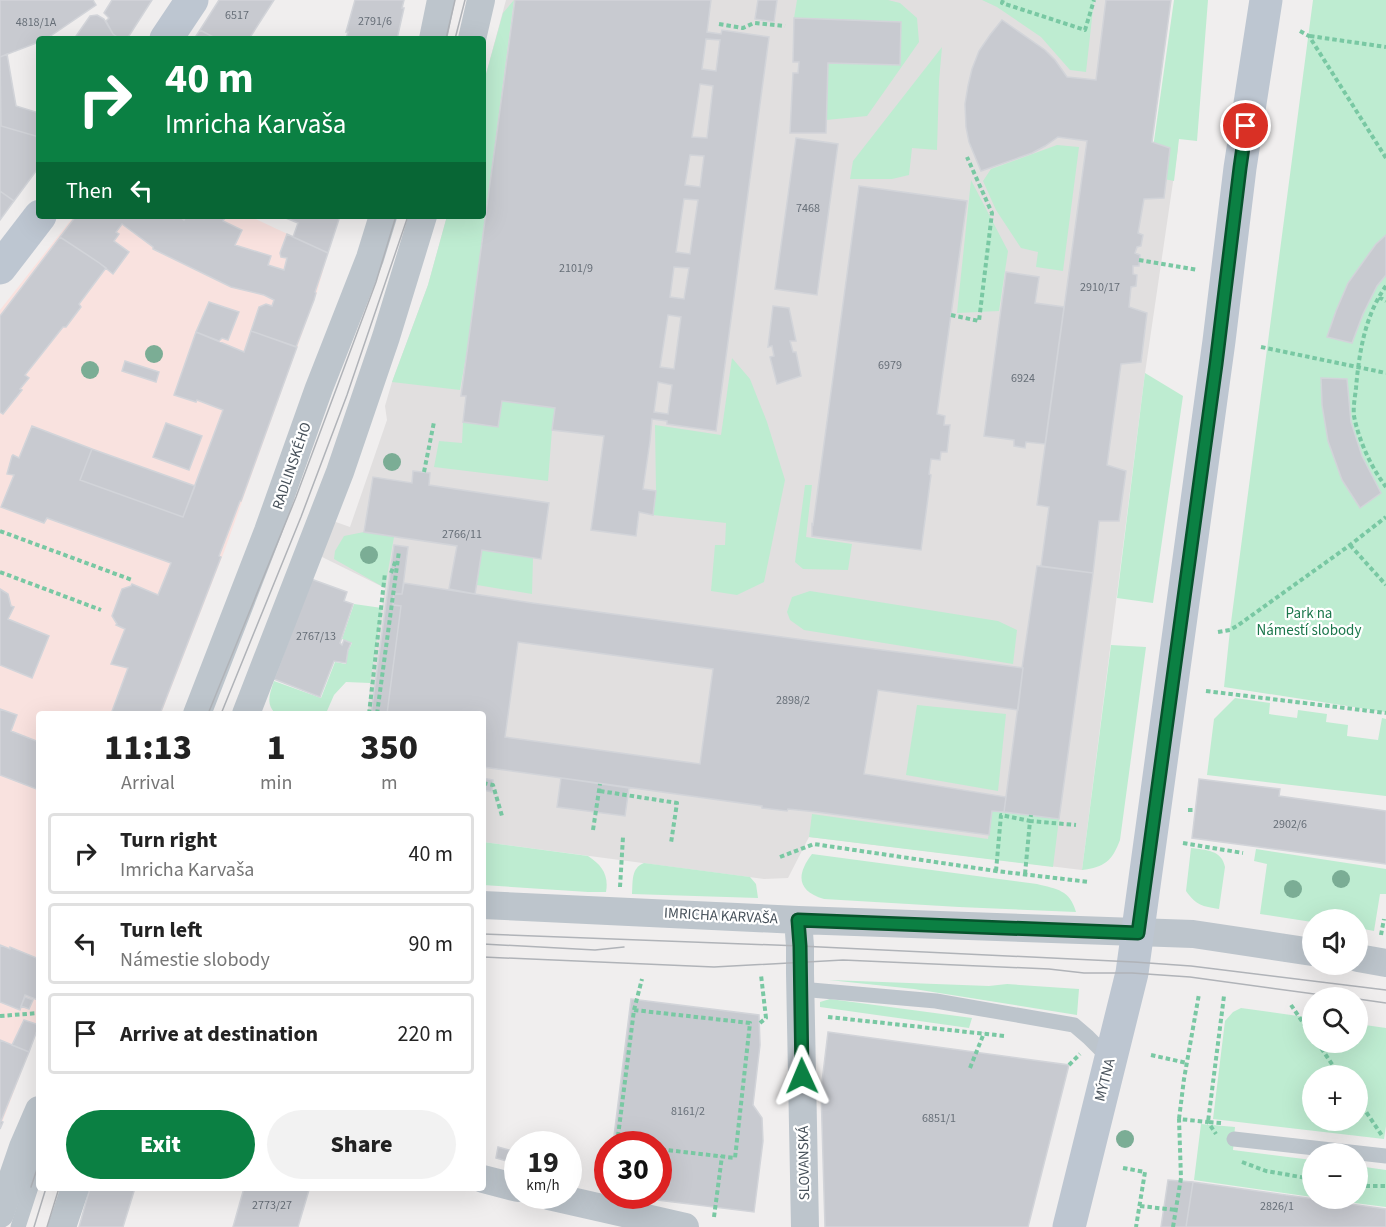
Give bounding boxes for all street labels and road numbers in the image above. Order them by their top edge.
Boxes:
street label: RADLINSKÉHO [267,419,317,513]
street label: IMRICHA KARVAŠA [664,903,779,930]
street label: MÝTNA [1090,1055,1121,1104]
street label: SLOVANSKÁ [793,1125,815,1201]

